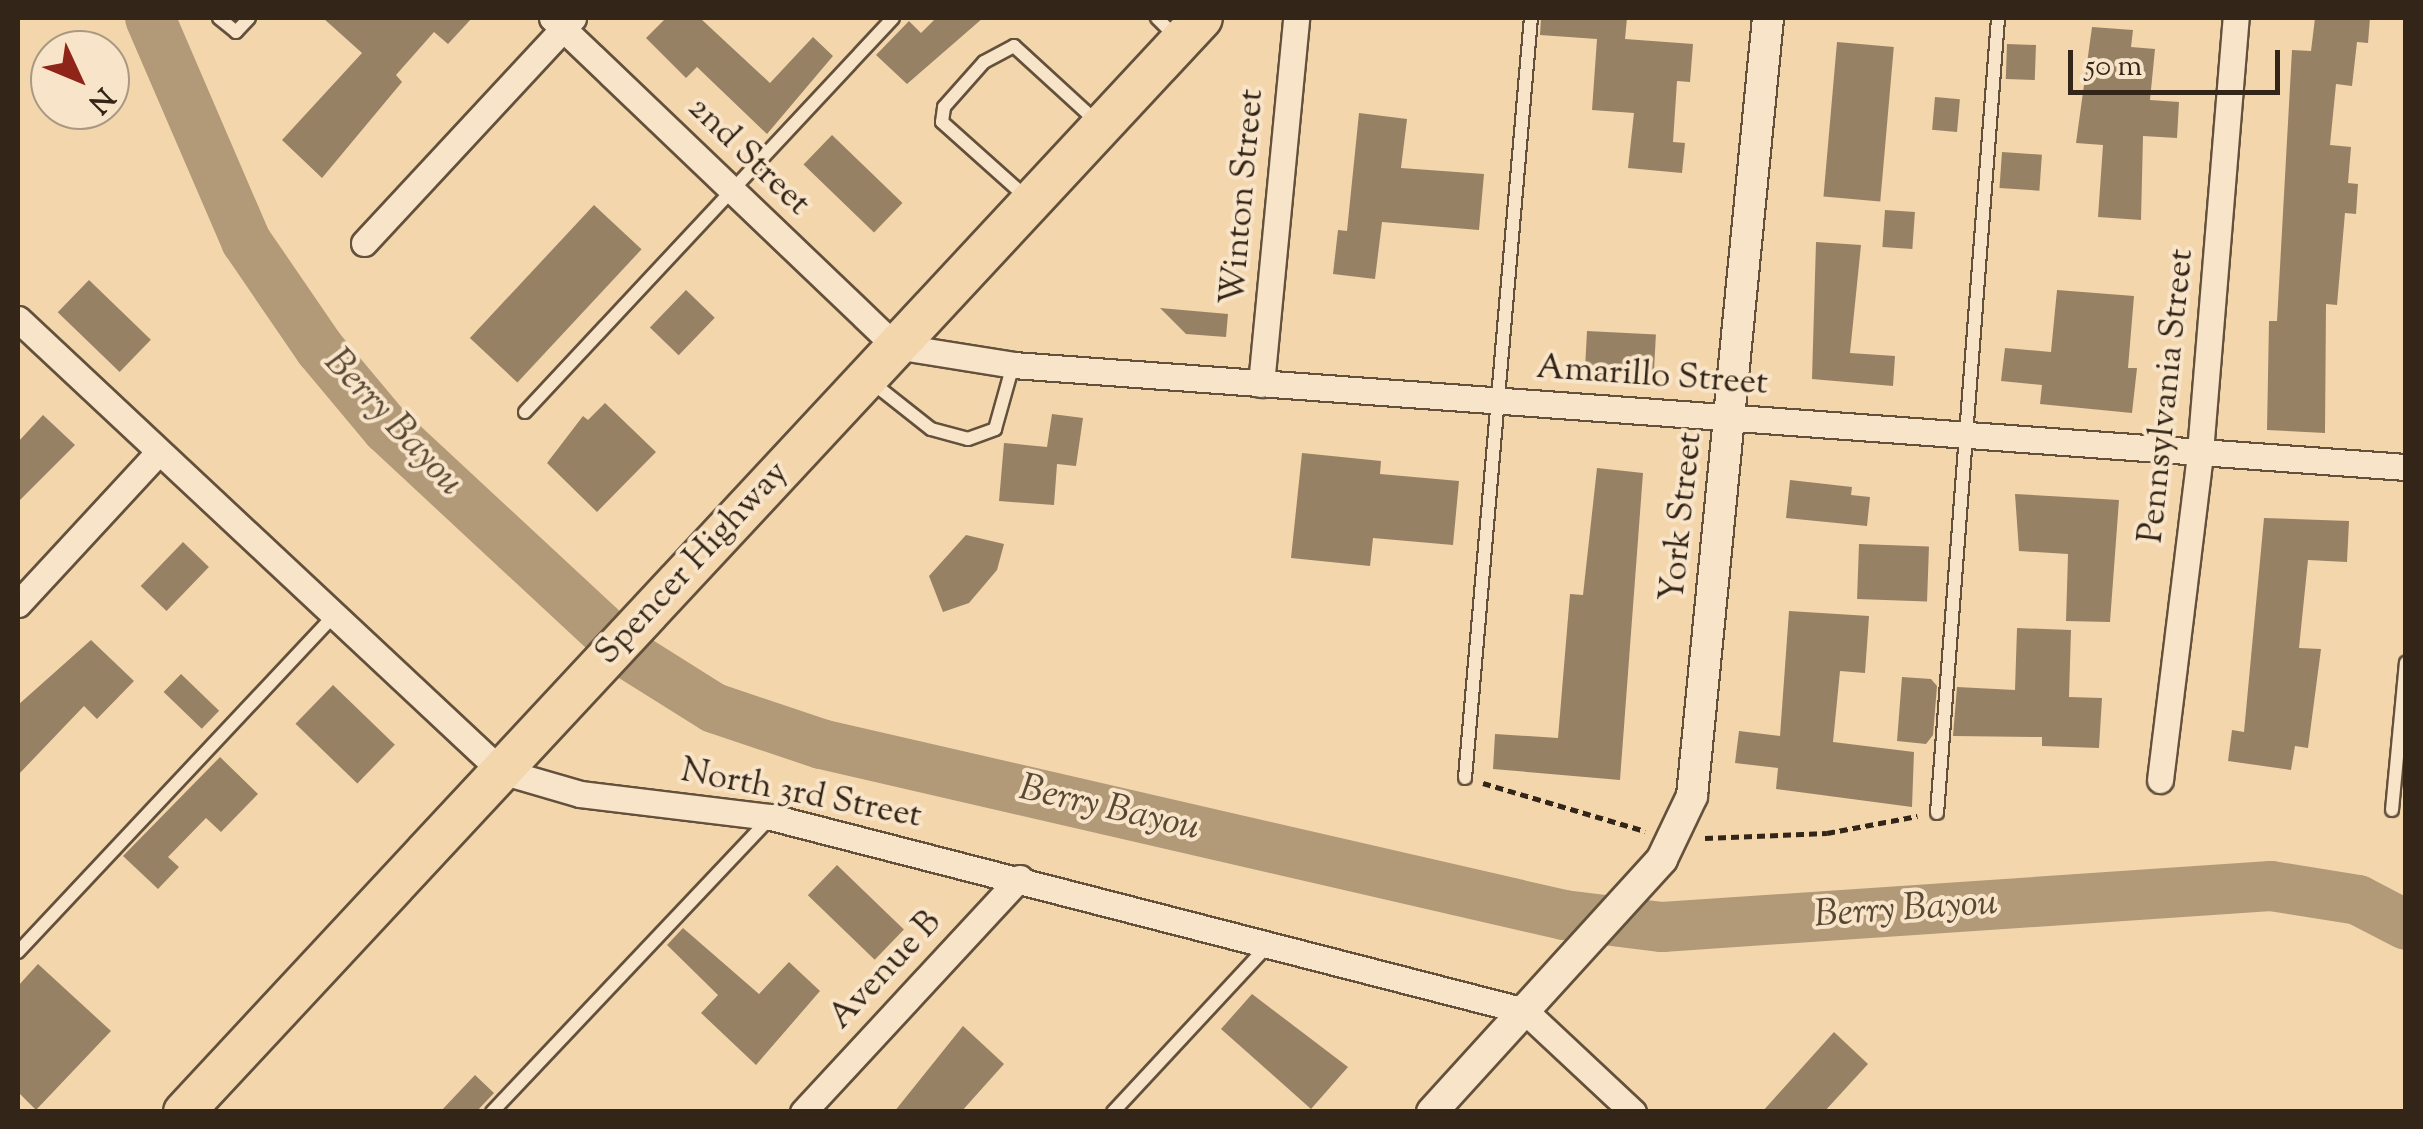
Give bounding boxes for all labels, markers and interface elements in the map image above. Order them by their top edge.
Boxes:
north arrow [30,30,130,130]
scale bar [2073,30,2286,92]
text: 50 m [2085,46,2142,89]
text: N [78,78,122,121]
street label: Winton Street [1214,87,1274,307]
street label: 2nd Street [678,88,818,226]
street label: Pennsylvania Street [2132,247,2204,545]
water label: Berry Bayou [313,341,471,507]
street label: Amarillo Street [1535,348,1769,406]
street label: York Street [1653,430,1713,604]
street label: Spencer Highway [588,453,798,675]
street label: North 3rd Street [677,751,925,839]
water label: Berry Bayou [1014,767,1204,853]
water label: Berry Bayou [1813,882,1999,940]
street label: Avenue B [821,903,951,1039]

